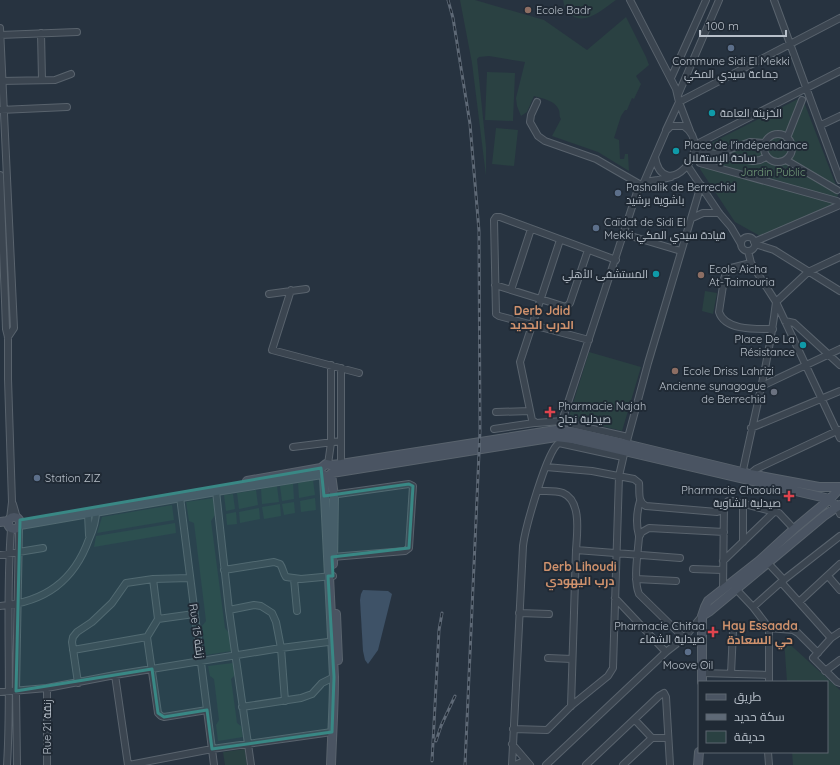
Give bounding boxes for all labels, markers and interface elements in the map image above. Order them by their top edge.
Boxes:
place label: Ecole Badr [536,3,592,17]
marker: Ecole Badr [523,5,533,15]
scale bar [700,12,786,38]
text: 100 m [706,18,739,33]
marker: Commune Sidi El Mekki جماعة سيدي المكي [726,43,736,53]
place label: Commune Sidi El Mekki جماعة سيدي المكي [672,54,790,83]
place label: الخزينة العامة [720,106,782,120]
marker: الخزينة العامة [707,108,717,118]
place label: Place de l'indépendance ساحة الإستقلال [684,138,808,165]
marker: Place de l'indépendance ساحة الإستقلال [671,146,681,156]
park label: Jardin Public [740,165,806,179]
place label: Pashalik de Berrechid باشوية برشيد [626,180,736,207]
marker: Pashalik de Berrechid باشوية برشيد [613,188,623,198]
place label: Caïdat de Sidi El Mekki قيادة سيدي المكي [604,215,726,244]
marker: Caïdat de Sidi El Mekki قيادة سيدي المكي [591,223,601,233]
place label: Ecole Aicha At-Taimouria [709,262,775,289]
place label: المستشفى الأهلي [562,267,648,283]
marker: المستشفى الأهلي [651,269,661,279]
marker: Ecole Aicha At-Taimouria [696,270,706,280]
district label: Derb Jdid الدرب الجديد [510,303,574,333]
place label: Place De La Résistance [735,332,795,359]
marker: Place De La Résistance [798,340,808,350]
place label: Ecole Driss Lahrizi [683,364,774,378]
marker: Ecole Driss Lahrizi [670,366,680,376]
place label: Ancienne synagogue de Berrechid [659,379,766,406]
marker: Ancienne synagogue de Berrechid [769,387,779,397]
place label: Pharmacie Najah صيدلية نجاح [558,399,646,427]
marker: Pharmacie Najah صيدلية نجاح [545,407,555,417]
place label: Station ZIZ [45,471,101,485]
marker: Station ZIZ [32,473,42,483]
place label: Pharmacie Chaouia صيدلية الشاوية [681,483,781,510]
marker: Pharmacie Chaouia صيدلية الشاوية [784,491,794,501]
district label: Derb Lihoudi درب اليهودي [543,559,617,591]
street label: Rue 15 زنقة [186,603,208,659]
district label: Hay Essaada حي السعادة [722,618,798,650]
place label: Pharmacie Chifaa صيدلية الشفاء [614,619,705,646]
marker: Pharmacie Chifaa صيدلية الشفاء [708,627,718,637]
marker: Moove Oil [683,647,693,657]
place label: Moove Oil [663,658,713,672]
legend [698,681,828,753]
text: طريق [734,689,762,704]
street label: Rue 21 زنقة [40,699,54,755]
text: سكة حديد [734,709,785,724]
text: حديقة [734,729,765,744]

